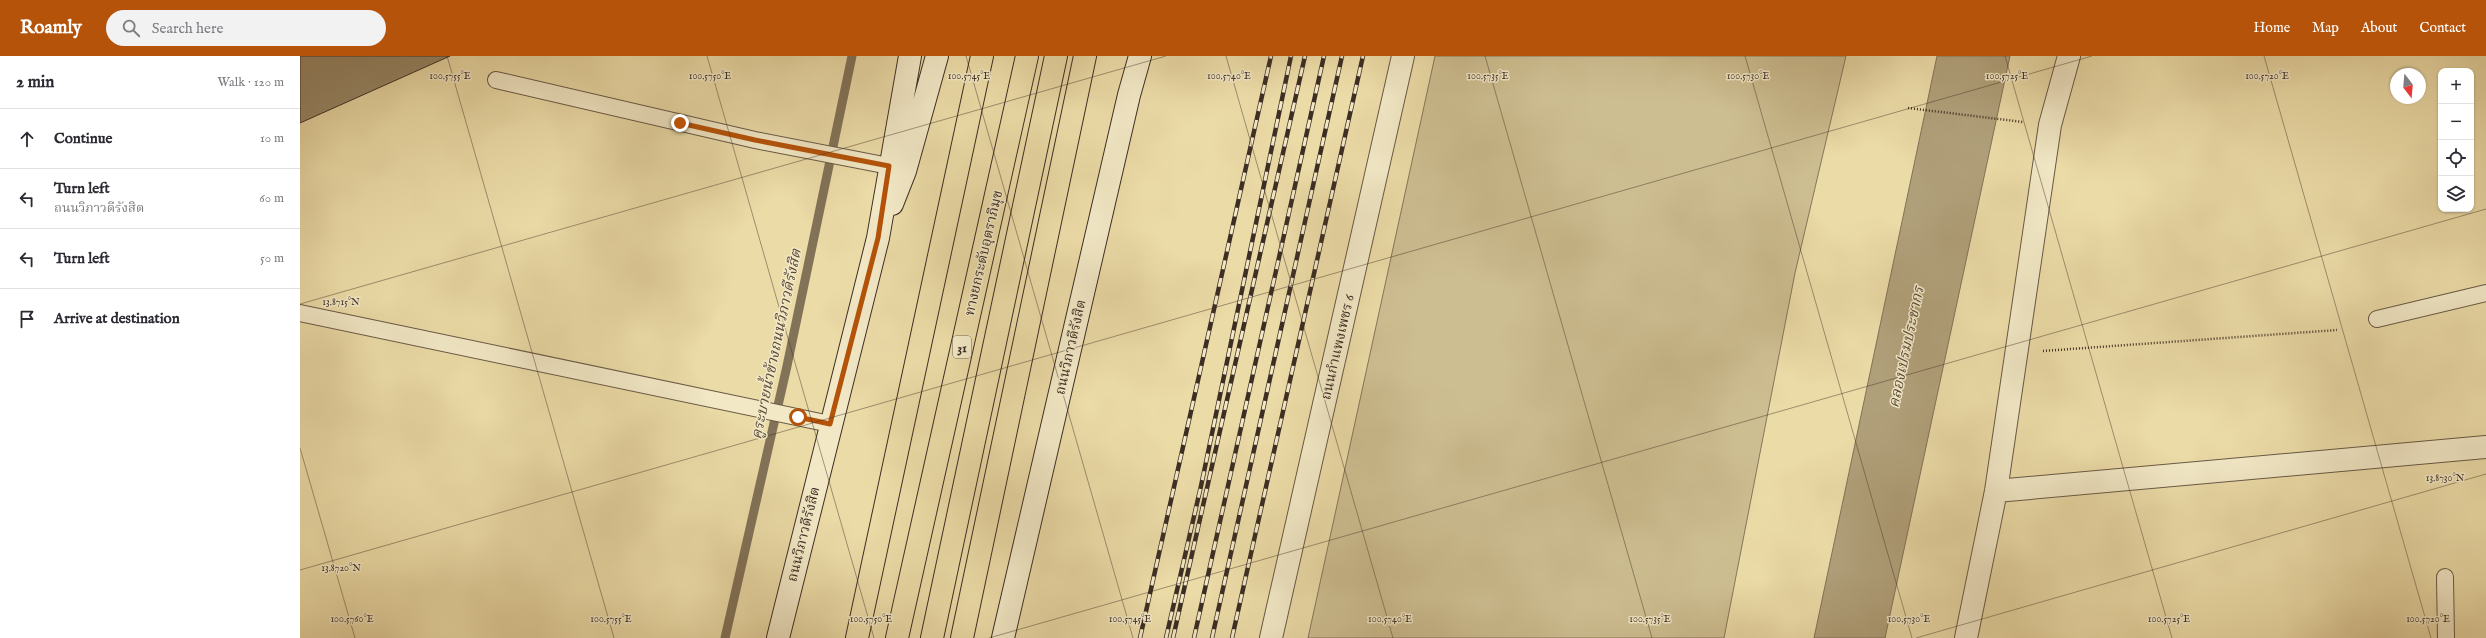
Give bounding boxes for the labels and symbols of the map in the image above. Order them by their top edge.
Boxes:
north arrow [2390,68,2426,104]
text: 100.5755°E [429,70,471,83]
text: 100.5750°E [689,70,731,83]
text: 100.5745°E [948,70,990,83]
text: 100.5740°E [1207,70,1251,83]
text: 100.5735°E [1467,70,1509,83]
text: 100.5730°E [1727,70,1769,83]
text: 100.5725°E [1986,70,2028,83]
text: 100.5720°E [2245,70,2289,83]
route end [671,114,689,132]
street label: ทางยกระดับอุตราภิมุข [961,189,1007,318]
water label: คูระบายน้ำข้างถนนวิภาวดีรังสิต [745,246,806,441]
water label: คลองเปรมประชากร [1884,283,1929,409]
street label: ถนนกำแพงเพชร 6 [1317,292,1359,402]
text: 13.8715°N [322,296,360,309]
street label: ถนนวิภาวดีรังสิต [1051,298,1091,397]
road number: 31 [953,336,971,358]
route start [789,408,807,426]
text: 13.8730°N [2426,472,2465,485]
street label: ถนนวิภาวดีรังสิต [783,485,824,584]
text: 13.8720°N [321,562,361,575]
text: 100.5760°E [330,613,374,626]
text: 100.5755°E [590,613,632,626]
text: 100.5750°E [850,613,892,626]
text: 100.5745°E [1109,613,1151,626]
text: 100.5740°E [1368,613,1412,626]
text: 100.5735°E [1629,613,1671,626]
text: 100.5730°E [1888,613,1930,626]
text: 100.5725°E [2148,613,2190,626]
text: 100.5720°E [2406,613,2450,626]

